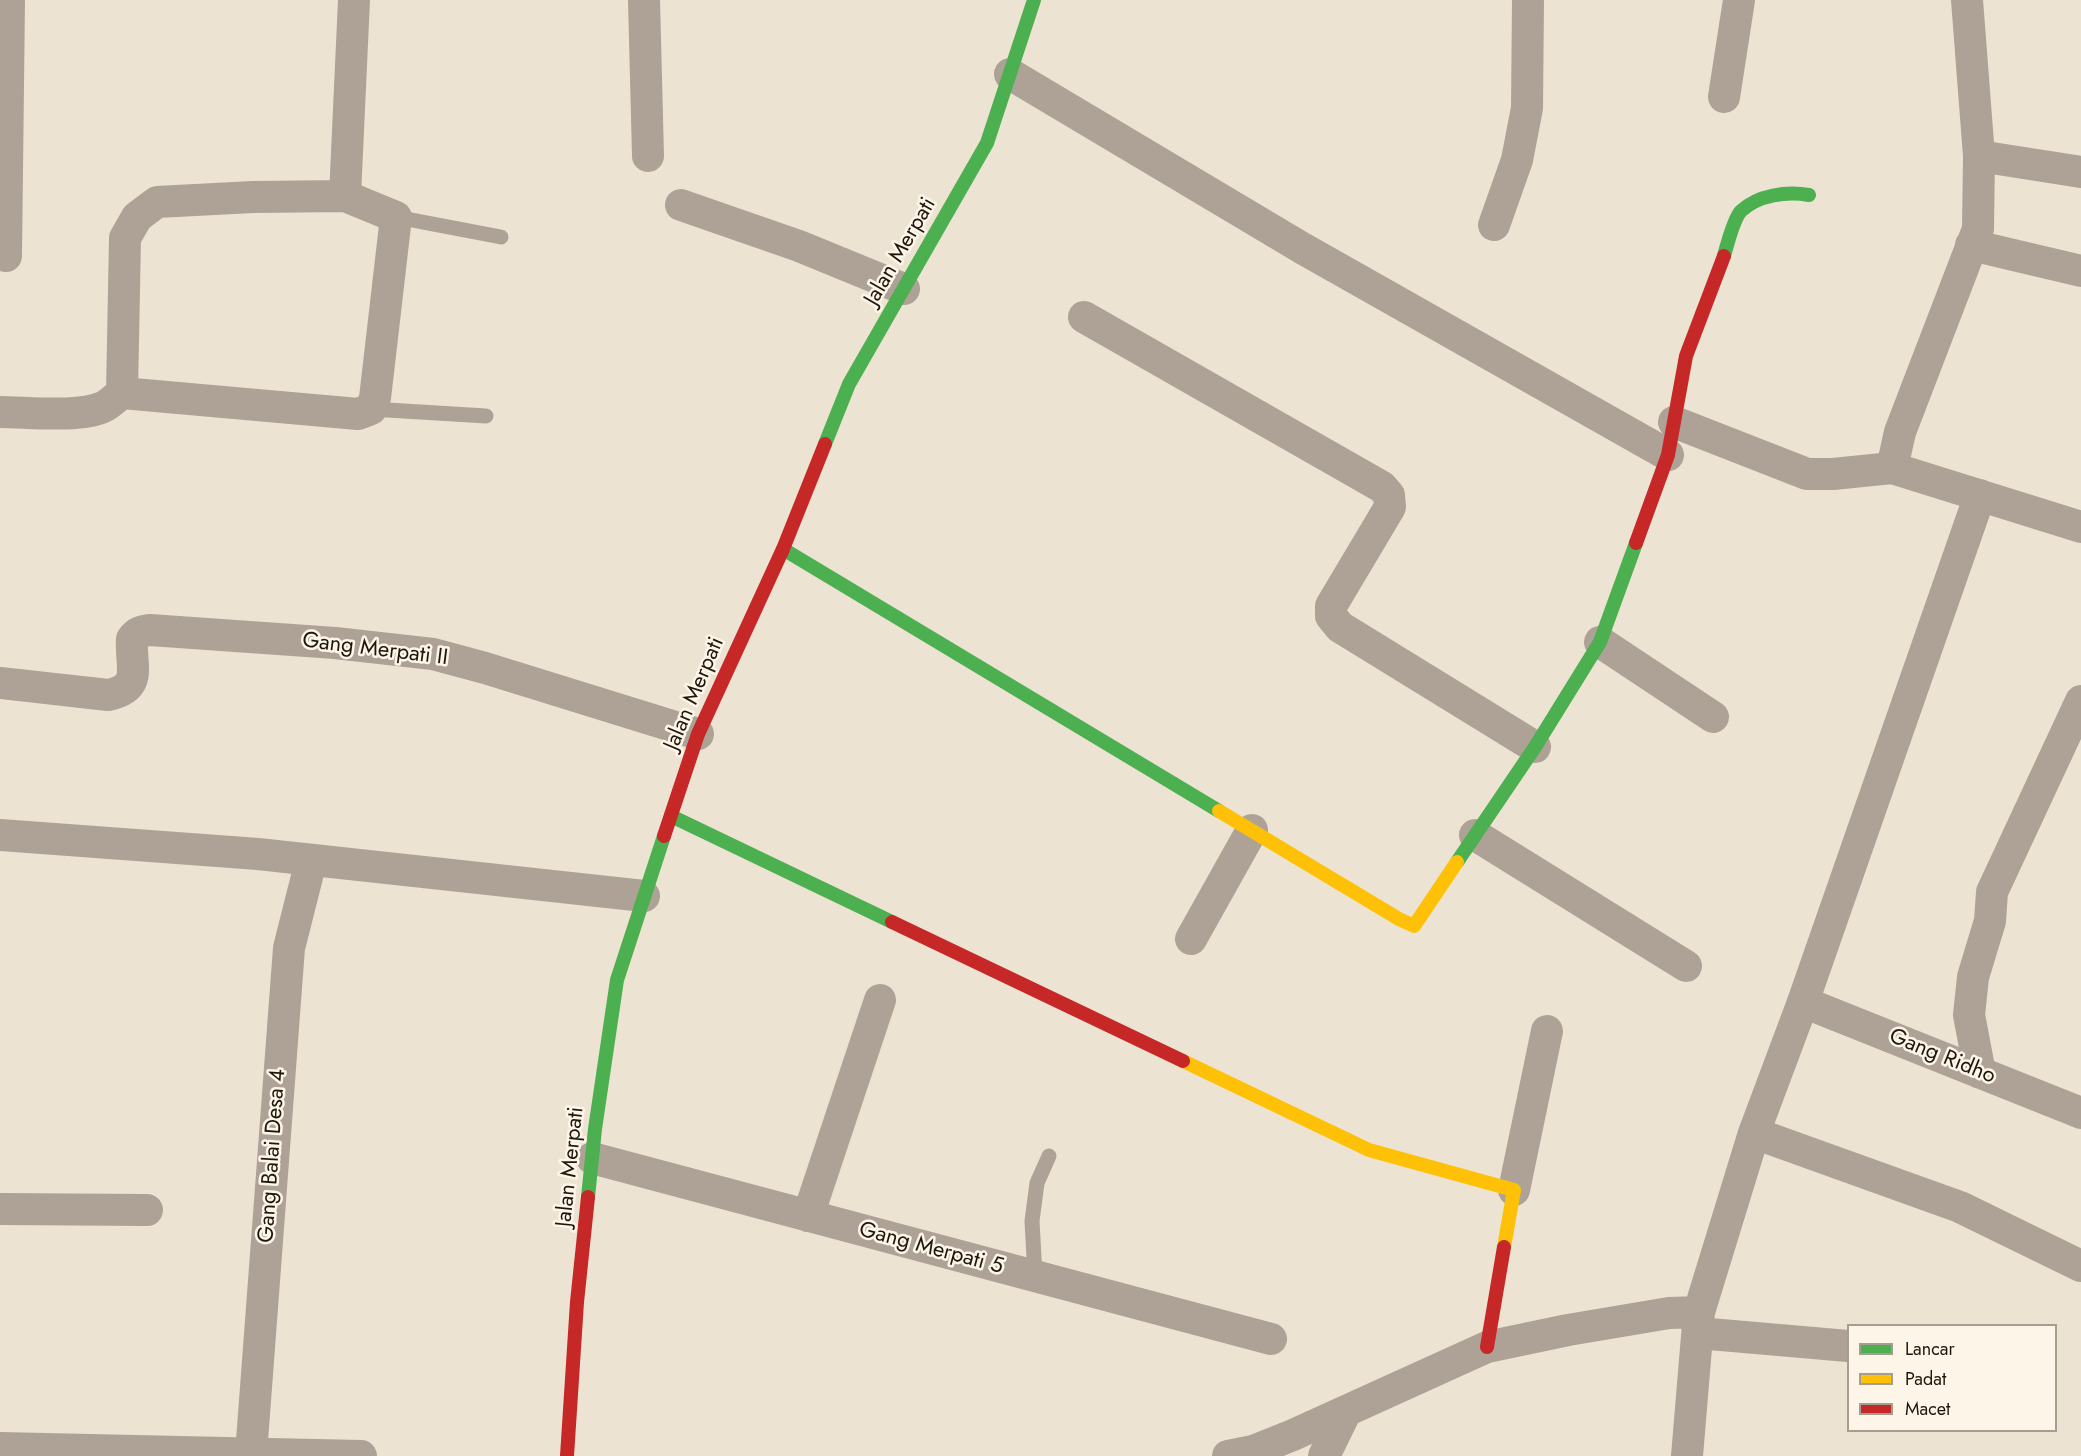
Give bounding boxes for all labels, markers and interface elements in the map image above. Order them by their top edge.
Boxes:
street label: Jalan Merpati [859,193,943,311]
street label: Gang Merpati II [301,628,449,672]
street label: Jalan Merpati [659,633,731,755]
street label: Gang Ridho [1885,1024,1999,1090]
street label: Gang Balai Desa 4 [254,1068,292,1244]
street label: Jalan Merpati [552,1106,590,1228]
street label: Gang Merpati 5 [856,1217,1006,1281]
legend [1847,1324,2057,1432]
text: Lancar [1905,1336,1955,1362]
text: Padat [1905,1366,1946,1392]
text: Macet [1905,1396,1950,1422]

